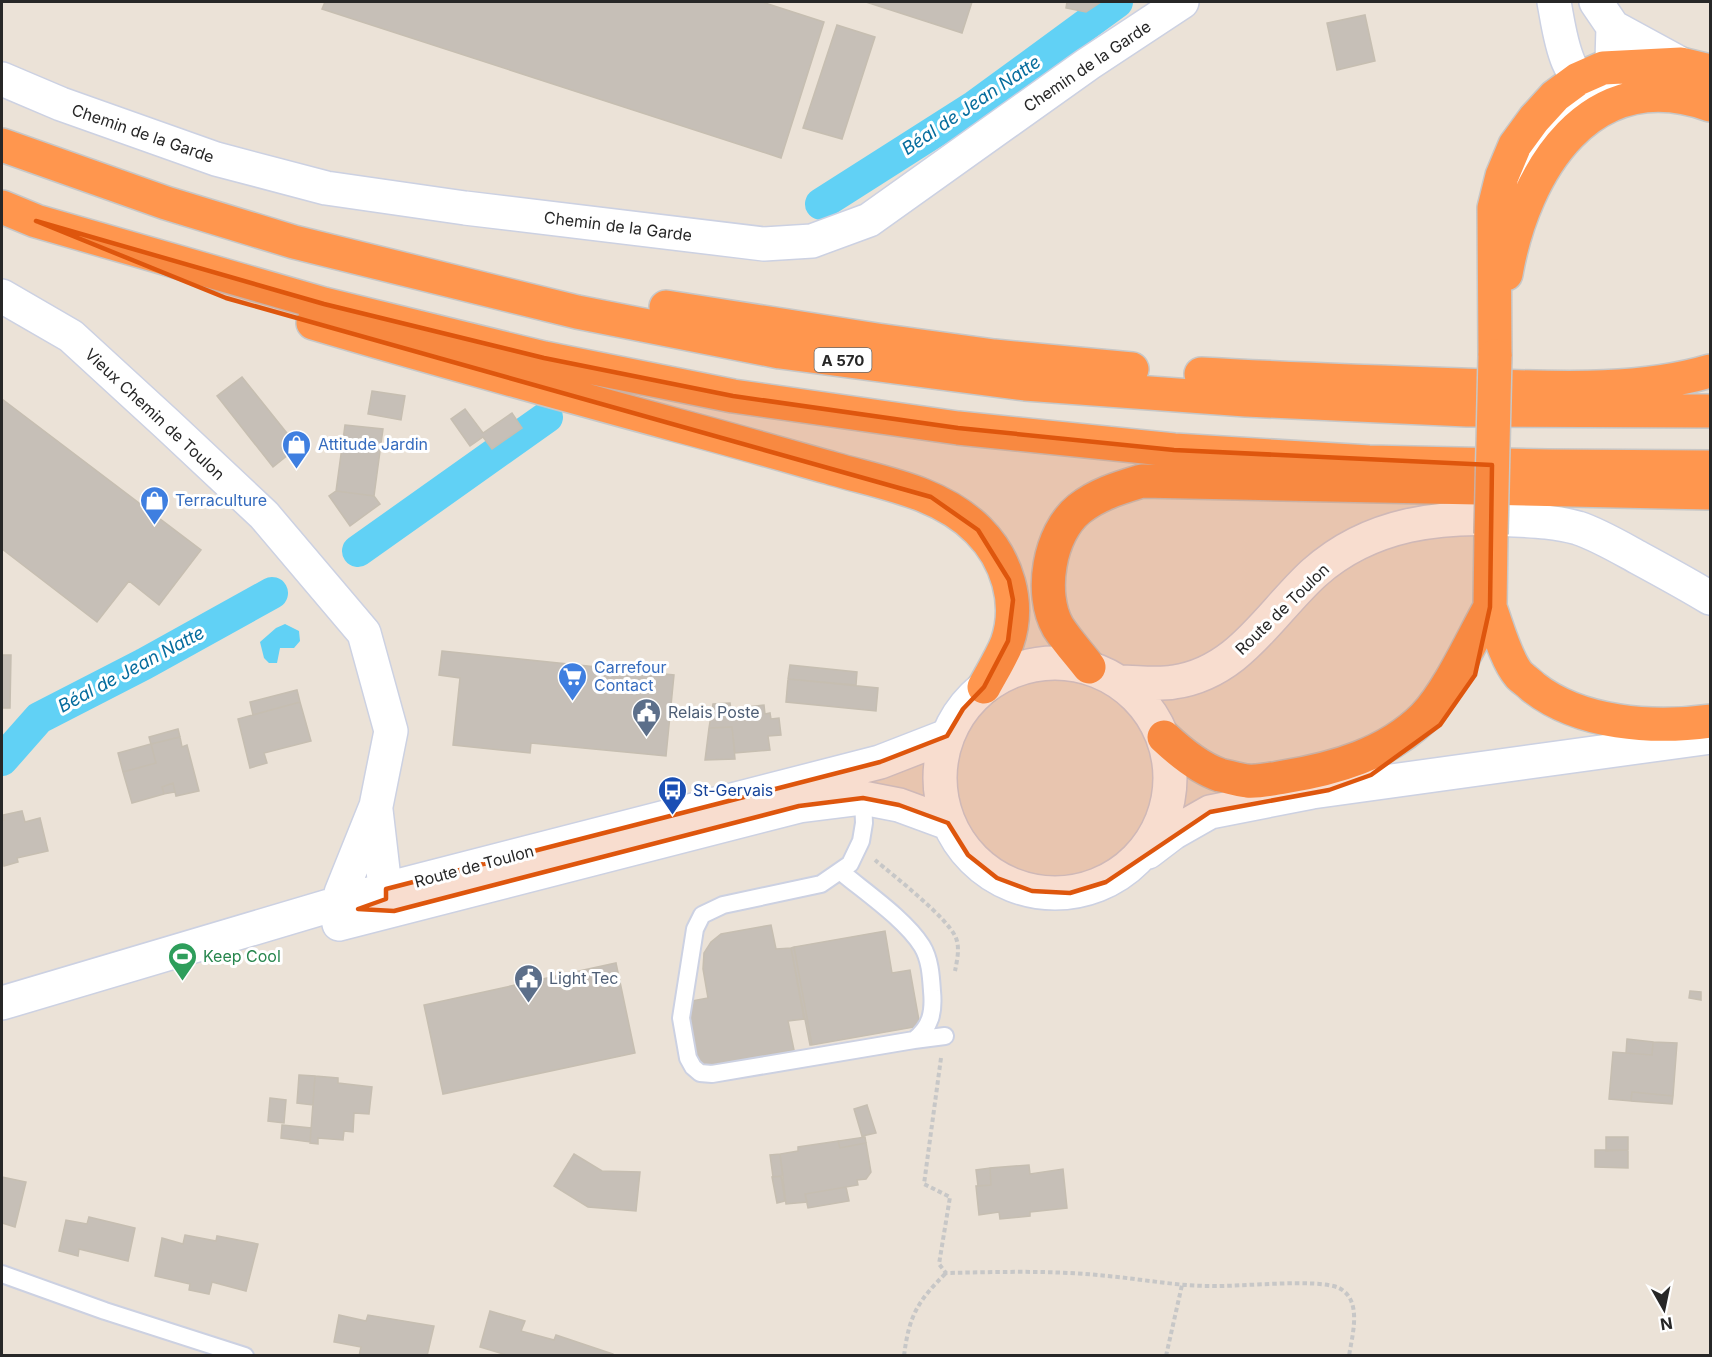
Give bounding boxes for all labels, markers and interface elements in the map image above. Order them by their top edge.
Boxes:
street label: Chemin de la Garde [1020,16,1154,116]
water label: Béal de Jean Natte [898,51,1044,159]
street label: Chemin de la Garde [69,99,217,167]
street label: Chemin de la Garde [543,207,693,245]
street label: Vieux Chemin de Toulon [81,344,229,484]
road number: A 570 [814,348,872,372]
shop icon: Attitude Jardin [281,428,313,470]
place label: Attitude Jardin [318,434,428,454]
shop icon: Terraculture [138,484,170,526]
place label: Terraculture [175,490,267,510]
street label: Route de Toulon [1231,559,1333,659]
water label: Béal de Jean Natte [54,622,208,716]
place label: Carrefour Contact [594,657,667,695]
supermarket icon: Carrefour Contact [557,660,589,702]
public building icon: Relais Poste [631,696,663,738]
place label: Relais Poste [668,702,760,722]
bus stop icon: St-Gervais [656,774,688,816]
place label: St-Gervais [693,780,773,800]
street label: Route de Toulon [412,840,536,892]
sports icon: Keep Cool [166,940,198,982]
place label: Keep Cool [203,946,281,966]
public building icon: Light Tec [512,962,544,1004]
place label: Light Tec [549,968,618,988]
north arrow [1634,1279,1694,1339]
text: N [1659,1313,1674,1335]

